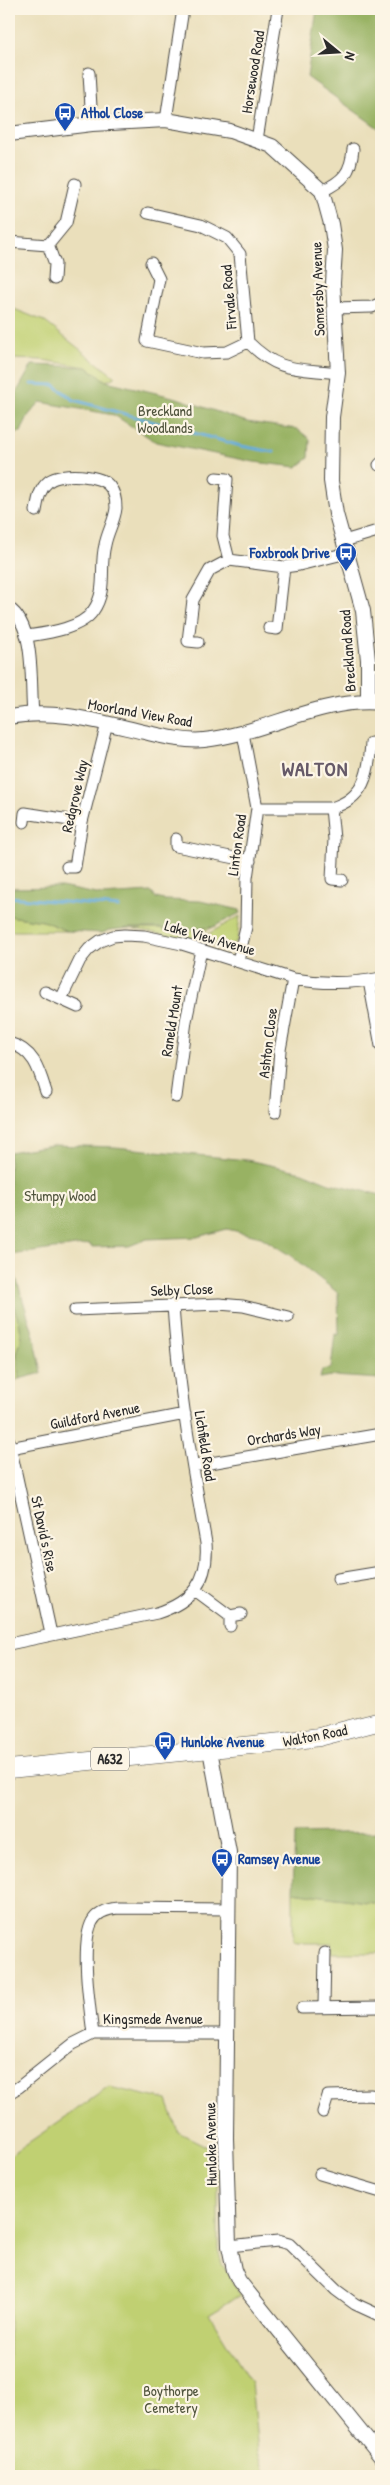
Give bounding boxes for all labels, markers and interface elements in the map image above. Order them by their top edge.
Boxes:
north arrow [312,28,362,78]
street label: Horsewood Road [236,29,269,115]
text: N [340,50,361,63]
bus stop icon: Athol Close [53,101,77,132]
place label: Athol Close [81,102,143,123]
street label: Somersby Avenue [305,241,330,337]
street label: Firvale Road [215,264,242,331]
park label: Breckland Woodlands [137,400,193,438]
bus stop icon: Foxbrook Drive [334,541,358,572]
place label: Foxbrook Drive [249,542,330,563]
street label: Breckland Road [334,609,361,693]
street label: Moorland View Road [86,693,194,732]
district label: WALTON [282,755,348,782]
street label: Redgrove Way [56,757,93,834]
street label: Linton Road [222,813,251,877]
street label: Lake View Avenue [162,915,258,960]
street label: Raneld Mount [156,983,188,1058]
street label: Ashton Close [253,1006,282,1079]
park label: Stumpy Wood [24,1185,96,1206]
street label: Selby Close [150,1278,214,1301]
street label: Guildford Avenue [48,1397,142,1434]
street label: Lichfield Road [190,1409,221,1483]
street label: Orchards Way [246,1418,322,1451]
street label: St David's Rise [26,1494,63,1574]
street label: Walton Road [281,1719,349,1752]
bus stop icon: Hunloke Avenue [153,1730,177,1761]
place label: Hunloke Avenue [181,1731,265,1752]
road number: A632 [91,1748,129,1770]
bus stop icon: Ramsey Avenue [210,1847,234,1878]
place label: Ramsey Avenue [238,1848,321,1870]
street label: Kingsmede Avenue [103,2008,203,2029]
street label: Hunloke Avenue [199,2102,222,2186]
park label: Boythorpe Cemetery [143,2380,199,2418]

